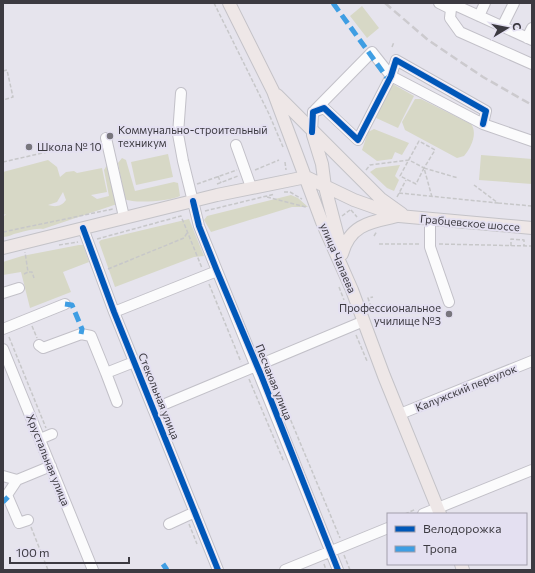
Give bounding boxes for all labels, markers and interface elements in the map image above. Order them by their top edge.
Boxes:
north arrow [487,8,527,48]
text: С [510,21,524,31]
place label: Коммунально-строительный техникум [118,123,268,149]
marker: Коммунально-строительный техникум [105,131,115,141]
place label: Школа № 10 [37,140,102,153]
marker: Школа № 10 [24,142,34,152]
street label: Грабцевское шоссе [420,212,521,233]
street label: улица Чапаева [318,221,359,295]
place label: Профессиональное училище №3 [339,301,441,327]
marker: Профессиональное училище №3 [444,309,454,319]
street label: Песчаная улица [253,342,296,422]
street label: Стекольная улица [136,351,183,441]
street label: Калужский переулок [413,361,518,414]
street label: Хрустальная улица [24,412,73,507]
legend [387,513,527,565]
text: Велодорожка [423,521,501,535]
scale bar [10,539,129,565]
text: Тропа [423,541,457,555]
text: 100 m [16,545,50,559]

